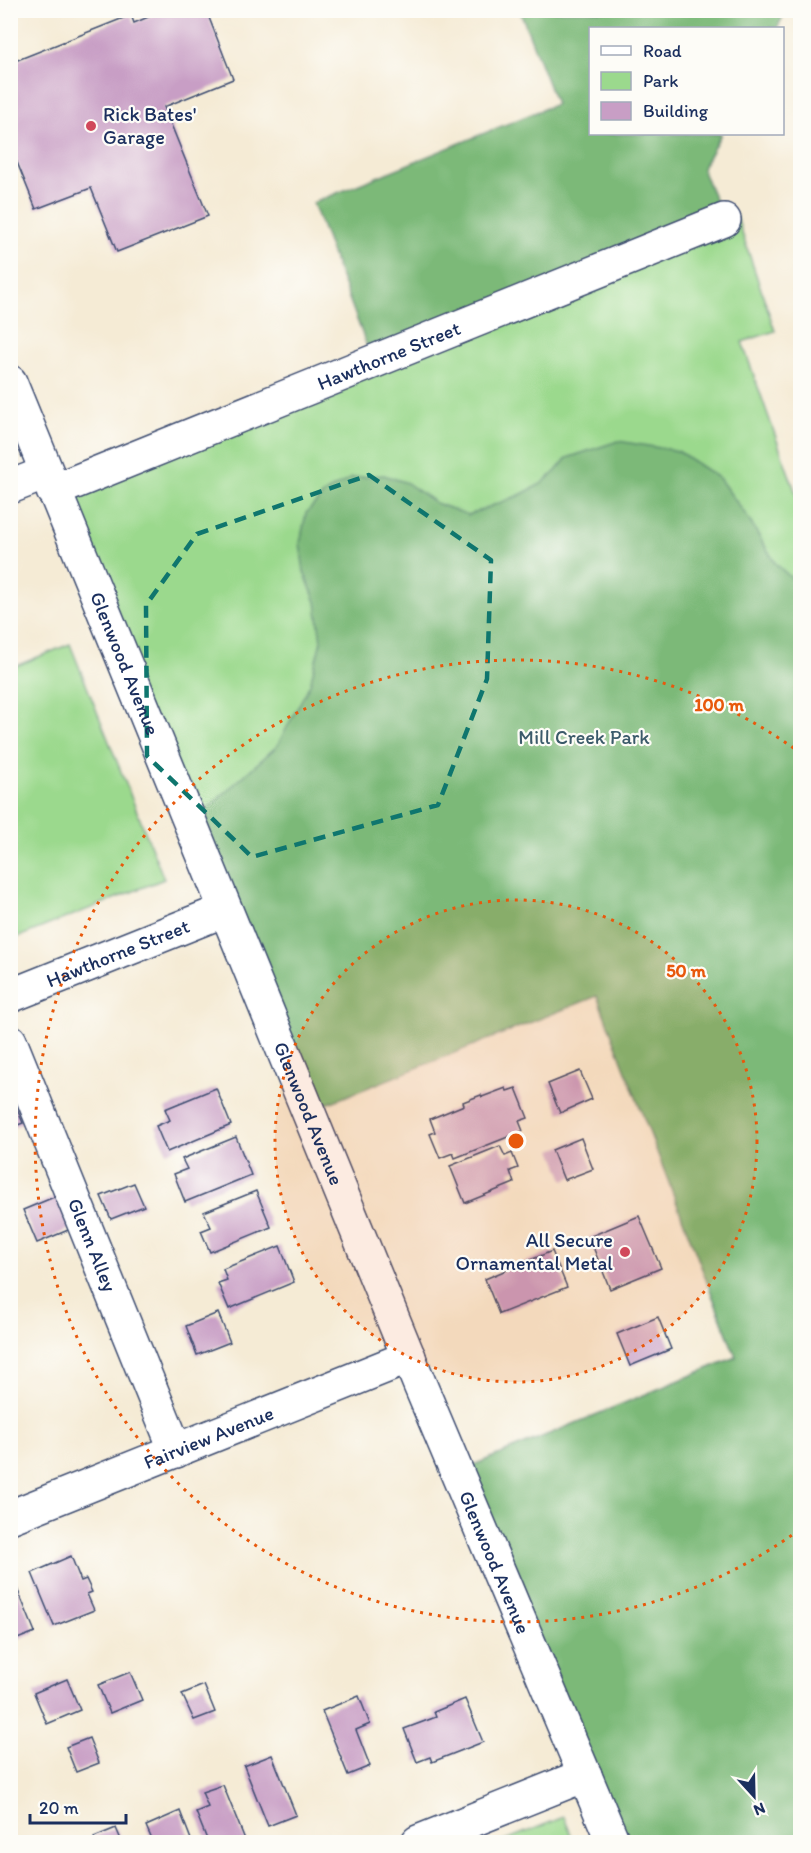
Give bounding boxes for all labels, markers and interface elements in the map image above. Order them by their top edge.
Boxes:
legend [589,27,784,135]
text: Road [643,40,682,62]
text: Park [643,70,678,92]
text: Building [643,100,709,122]
place label: Rick Bates' Garage [103,102,197,149]
marker: Rick Bates' Garage [84,119,98,133]
street label: Hawthorne Street [314,316,464,395]
street label: Glenwood Avenue [85,588,165,739]
text: 100 m [694,694,745,716]
park label: Mill Creek Park [518,725,650,749]
street label: Hawthorne Street [43,913,193,992]
text: 50 m [666,960,707,982]
street label: Glenwood Avenue [269,1038,349,1189]
centre of rings [506,1131,526,1151]
street label: Glenn Alley [63,1195,122,1296]
place label: All Secure Ornamental Metal [456,1228,613,1275]
marker: All Secure Ornamental Metal [618,1245,632,1259]
street label: Fairview Avenue [140,1401,277,1474]
street label: Glenwood Avenue [454,1487,536,1637]
north arrow [724,1766,784,1826]
scale bar [30,1787,126,1825]
text: 20 m [39,1797,79,1819]
text: N [751,1799,768,1820]

